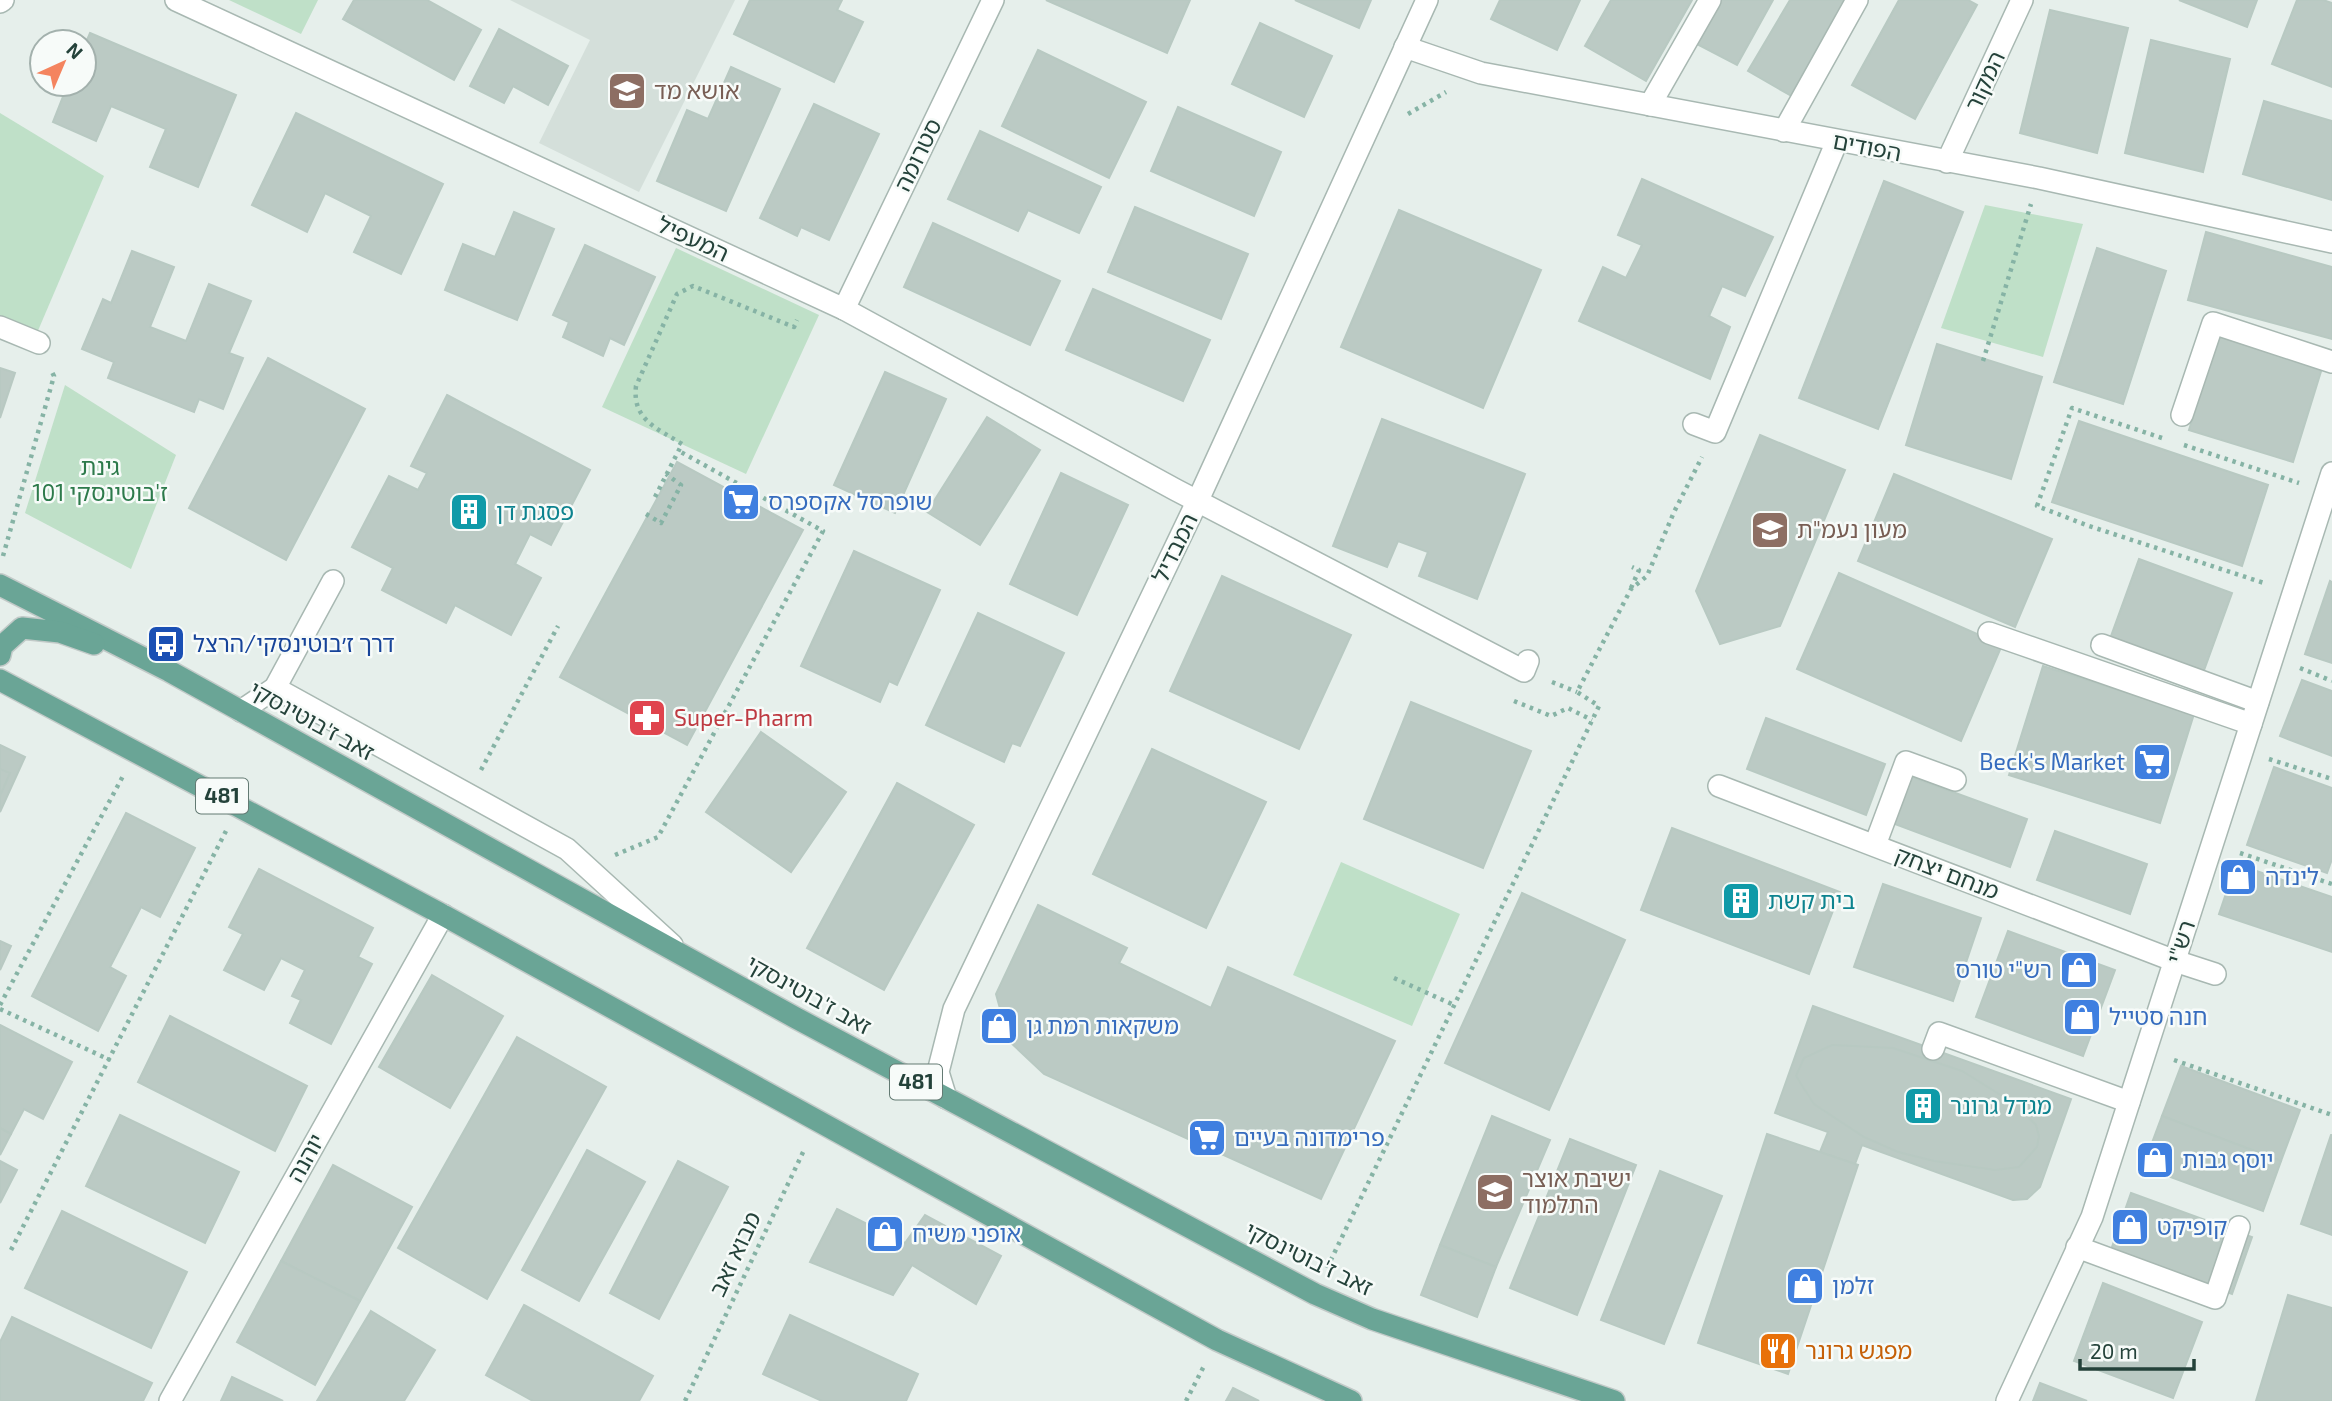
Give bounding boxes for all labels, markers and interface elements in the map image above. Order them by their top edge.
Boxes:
north arrow [28,28,98,98]
text: N [62,37,88,63]
street label: המקור [1958,46,2010,115]
school or university icon: אושא מד [606,70,648,112]
place label: אושא מד [654,76,740,104]
street label: סטרומה [888,114,947,196]
street label: הפודים [1830,126,1904,166]
street label: המעפיל [653,209,734,267]
park label: גינת ז'בוטינסקי 101 [32,452,168,506]
supermarket icon: שופרסל אקספרס [720,481,762,523]
place label: שופרסל אקספרס [768,487,932,515]
building icon: פסגת דן [448,491,490,533]
place label: פסגת דן [496,497,574,525]
street label: המבדיל [1145,508,1203,587]
school or university icon: מעון נעמ"ת [1749,509,1791,551]
place label: מעון נעמ"ת [1797,515,1907,543]
bus stop icon: דרך ז׳בוטינסקי/הרצל [145,623,187,665]
place label: דרך ז׳בוטינסקי/הרצל [193,629,395,657]
street label: זאב ז'בוטינסקי [245,674,380,766]
pharmacy icon: Super-Pharm [626,697,668,739]
place label: Super-Pharm [674,703,813,731]
supermarket icon: Beck's Market [2131,741,2173,783]
place label: Beck's Market [1979,747,2125,775]
road number: 481 [196,778,248,814]
street label: מנחם יצחק [1891,839,2003,905]
shop icon: לינדה [2217,856,2259,898]
place label: לינדה [2265,862,2319,890]
building icon: בית קשת [1720,880,1762,922]
place label: בית קשת [1768,886,1855,914]
street label: רש"י [2160,917,2200,967]
street label: זאב ז'בוטינסקי [742,948,877,1040]
shop icon: רש"י טורס [2058,949,2100,991]
place label: רש"י טורס [1955,955,2052,983]
shop icon: חנה סטייל [2061,996,2103,1038]
place label: חנה סטייל [2109,1002,2207,1030]
shop icon: משקאות רמת גן [978,1005,1020,1047]
place label: משקאות רמת גן [1026,1011,1179,1039]
road number: 481 [890,1064,942,1100]
building icon: מגדל גרונר [1902,1085,1944,1127]
place label: מגדל גרונר [1950,1091,2052,1119]
supermarket icon: פרימדונה בעיים [1186,1117,1228,1159]
place label: פרימדונה בעיים [1234,1123,1385,1151]
street label: יוהנה [280,1128,330,1187]
shop icon: יוסף גבות [2134,1139,2176,1181]
place label: יוסף גבות [2182,1145,2274,1173]
place label: ישיבת אוצר התלמוד [1522,1164,1631,1218]
school or university icon: ישיבת אוצר התלמוד [1474,1171,1516,1213]
shop icon: קופיקט [2109,1206,2151,1248]
street label: מבוא זאב [702,1207,766,1300]
place label: קופיקט [2157,1212,2228,1240]
shop icon: אופני משיח [864,1213,906,1255]
street label: זאב ז'בוטינסקי [1241,1215,1378,1301]
place label: אופני משיח [912,1219,1021,1247]
shop icon: זלמן [1784,1265,1826,1307]
place label: זלמן [1832,1271,1874,1299]
scale bar [2080,1328,2194,1372]
restaurant icon: מפגש גרונר [1757,1330,1799,1372]
place label: מפגש גרונר [1805,1336,1912,1364]
text: 20 m [2090,1338,2138,1363]

